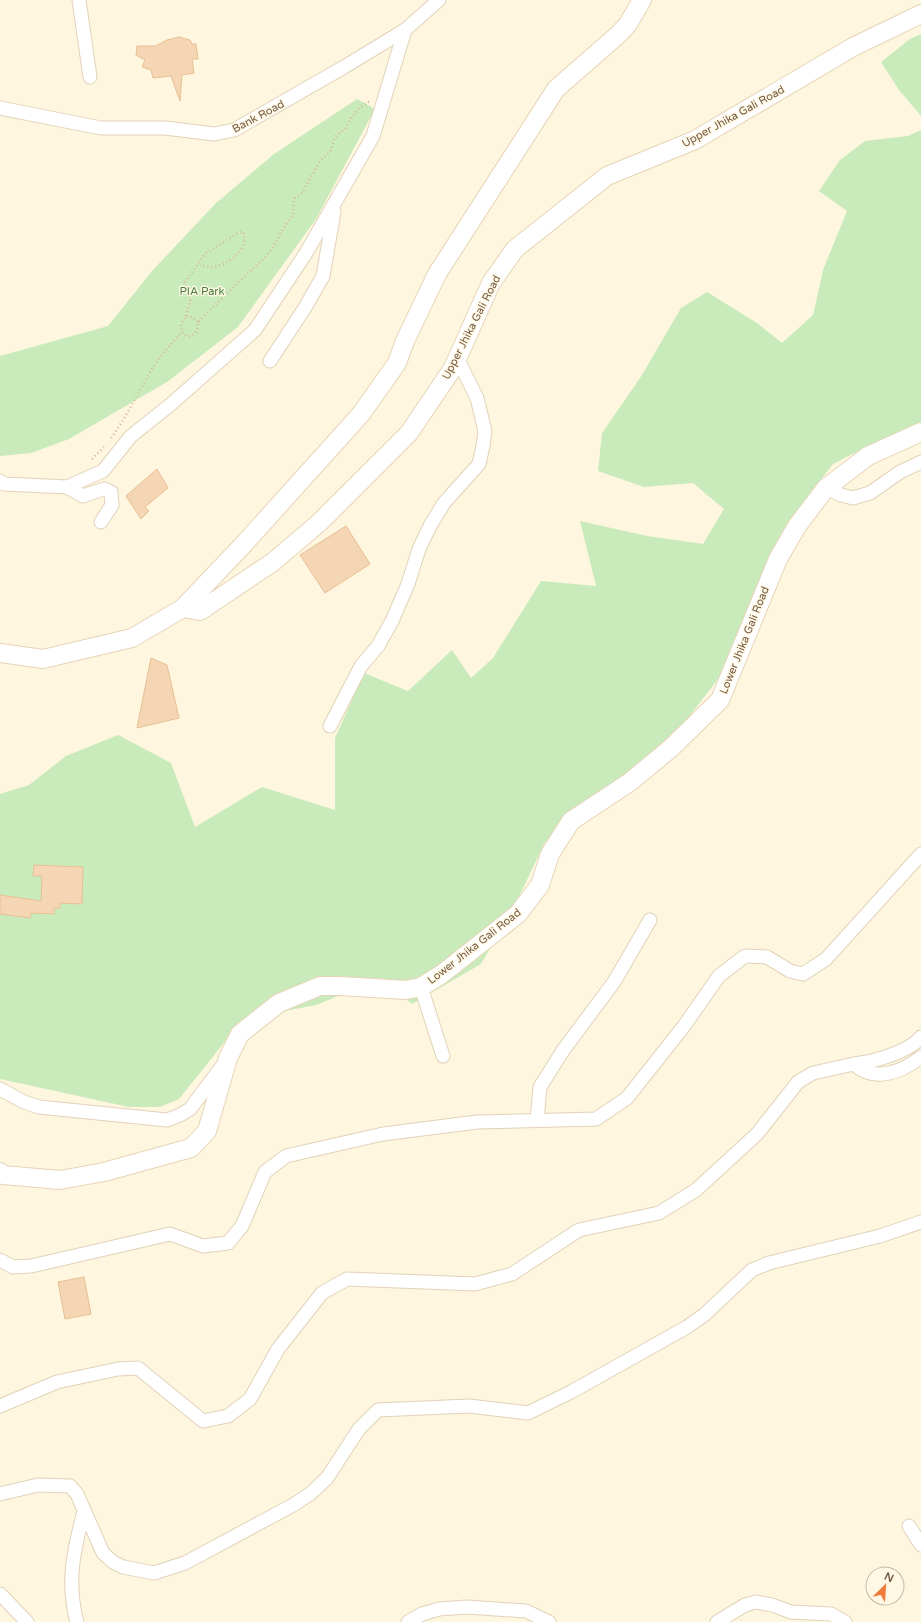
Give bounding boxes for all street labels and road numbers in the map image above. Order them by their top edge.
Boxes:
street label: Upper Jhika Gali Road [680,83,787,150]
street label: Bank Road [230,97,286,136]
street label: Upper Jhika Gali Road [439,273,503,382]
street label: Lower Jhika Gali Road [717,584,772,696]
street label: Lower Jhika Gali Road [425,906,524,987]

